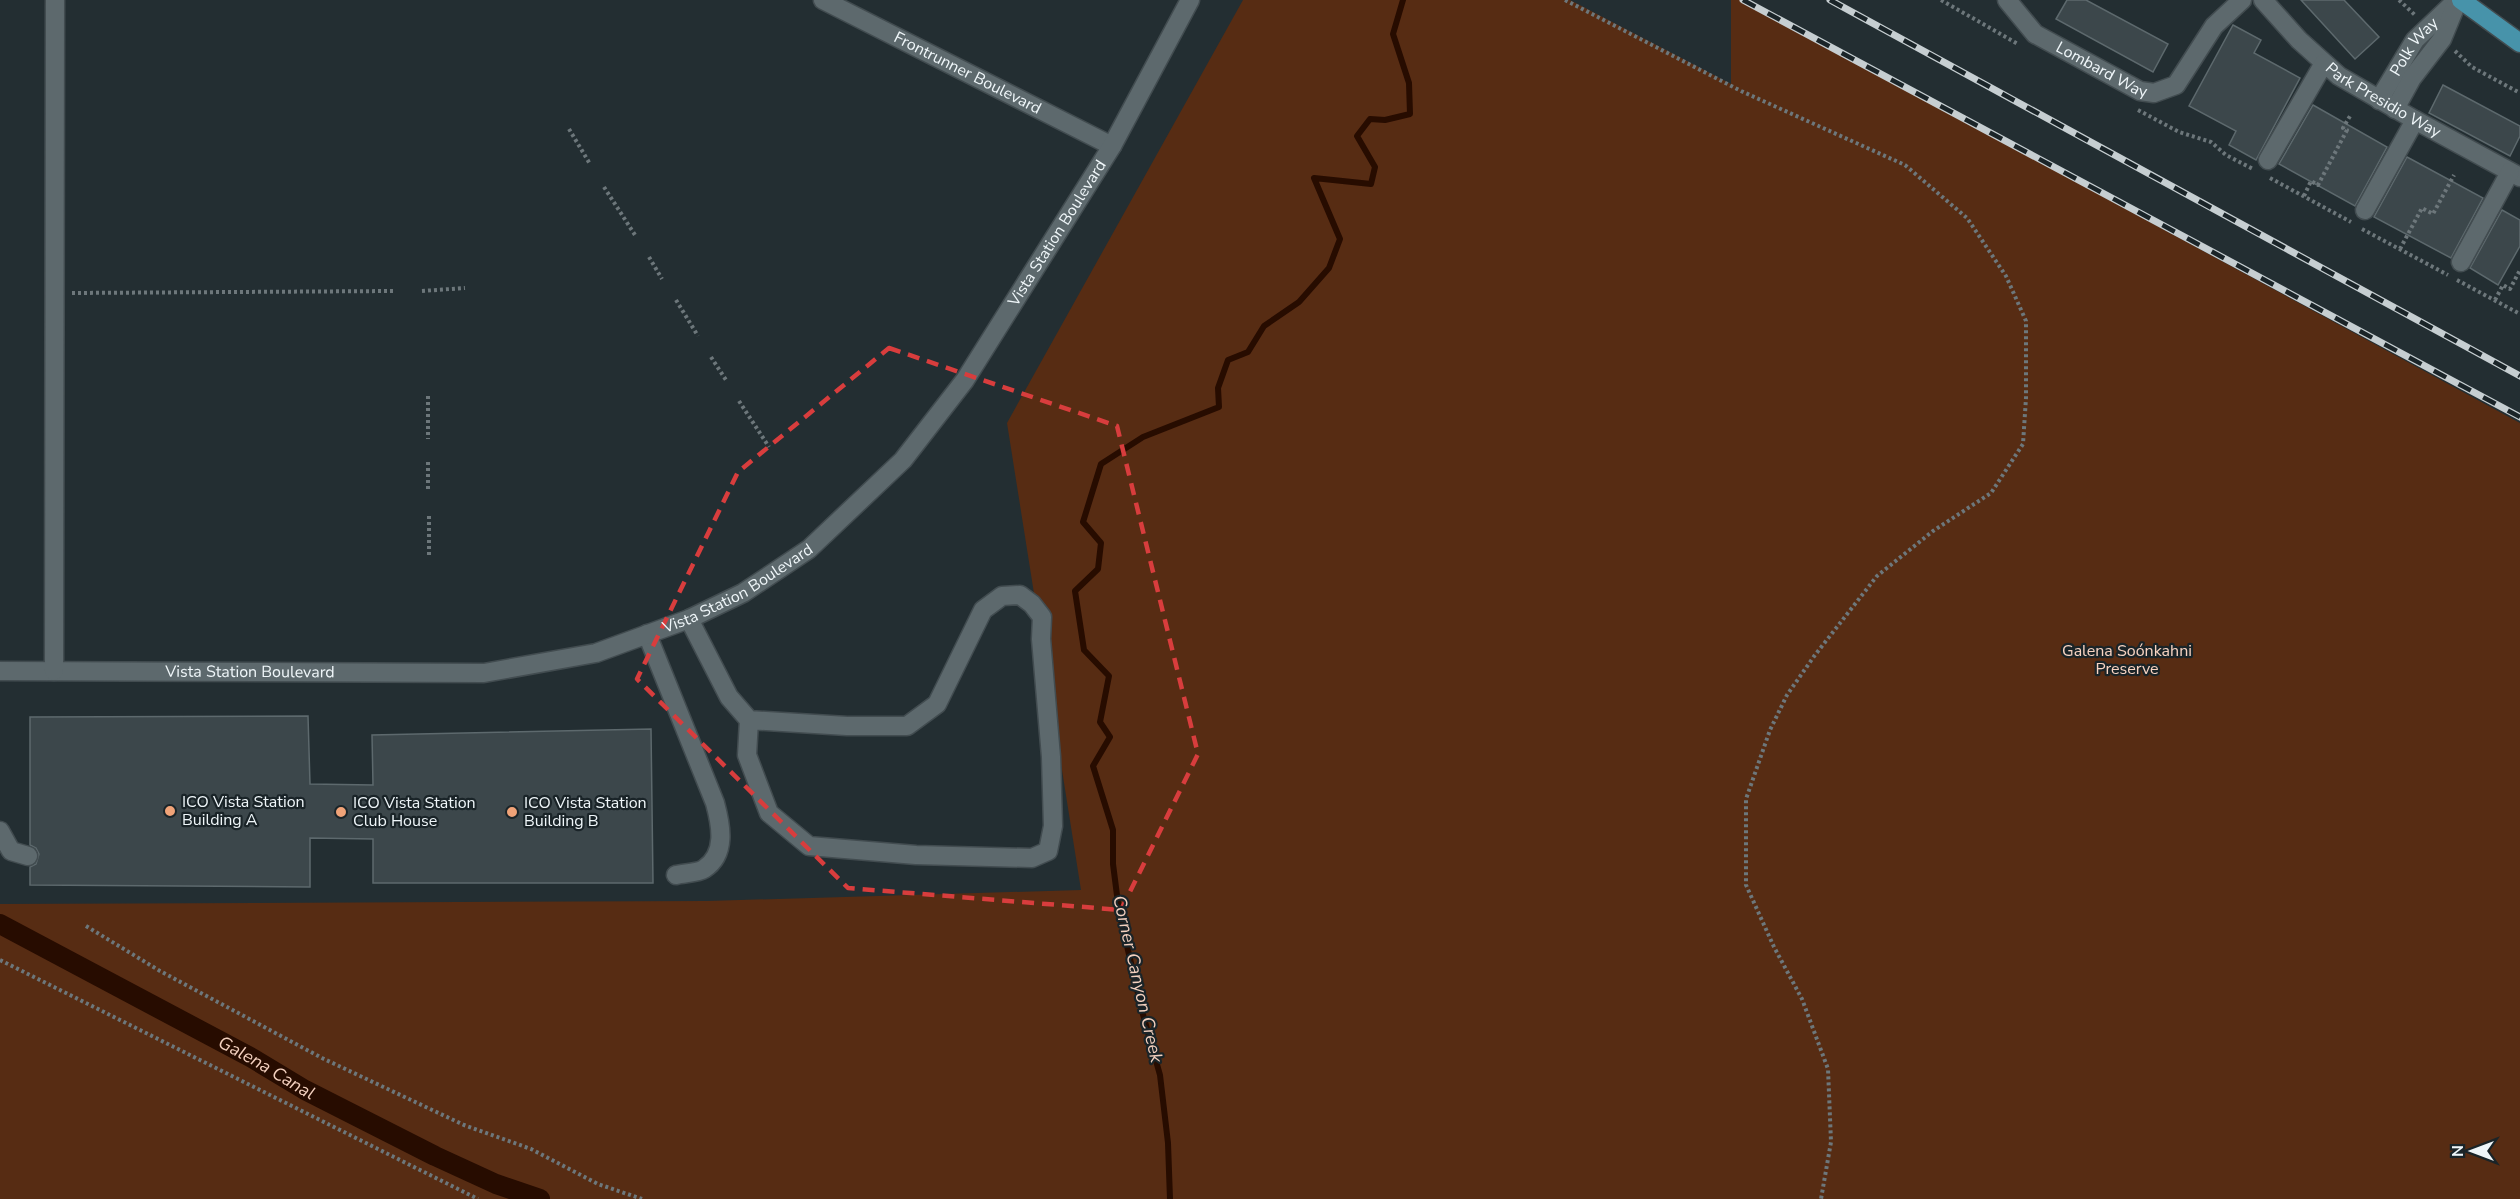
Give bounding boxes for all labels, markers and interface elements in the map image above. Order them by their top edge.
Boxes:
street label: Polk Way [2385,12,2444,80]
street label: Frontrunner Boulevard [890,27,1045,120]
street label: Lombard Way [2052,36,2149,103]
street label: Park Presidio Way [2320,58,2446,143]
street label: Vista Station Boulevard [1002,156,1112,312]
street label: Vista Station Boulevard [659,538,817,639]
park label: Galena Soónkahni Preserve [2062,640,2192,680]
street label: Vista Station Boulevard [164,661,335,683]
place label: ICO Vista Station Building A [182,791,305,831]
place label: ICO Vista Station Club House [353,792,476,832]
place label: ICO Vista Station Building B [524,792,647,832]
marker: ICO Vista Station Building A [163,804,177,818]
marker: ICO Vista Station Club House [334,805,348,819]
marker: ICO Vista Station Building B [505,805,519,819]
water label: Corner Canyon Creek [1107,893,1169,1066]
water label: Galena Canal [214,1030,319,1105]
north arrow [2442,1121,2502,1181]
text: N [2447,1145,2469,1157]

